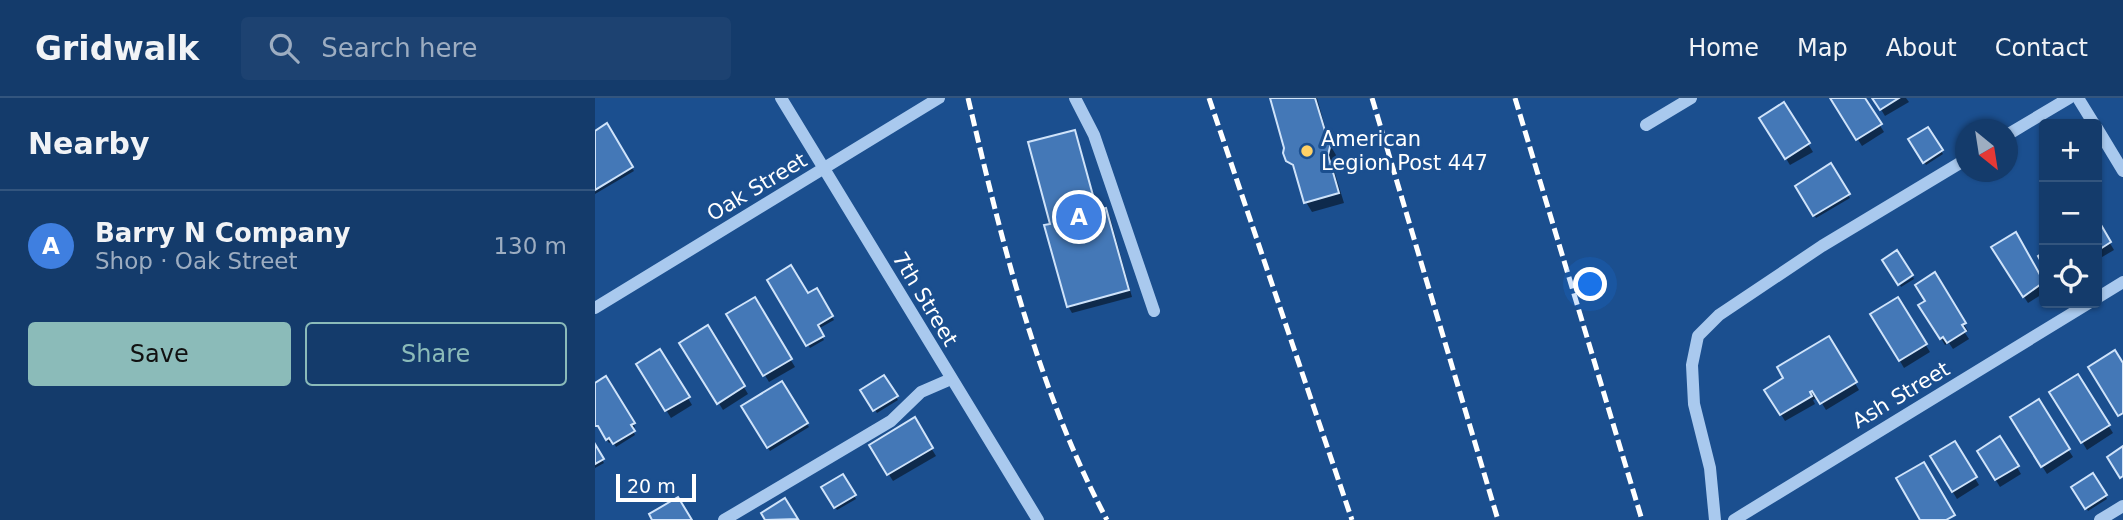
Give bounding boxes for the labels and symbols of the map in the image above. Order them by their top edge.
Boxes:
north arrow [1955,119,2018,182]
place label: American Legion Post 447 [1321,127,1488,175]
marker: American Legion Post 447 [1299,143,1315,159]
street label: Oak Street [703,148,811,226]
pin: A [1056,191,1102,243]
street label: 7th Street [888,248,962,350]
your location [1573,267,1607,301]
street label: Ash Street [1848,357,1954,433]
scale bar [616,471,697,503]

